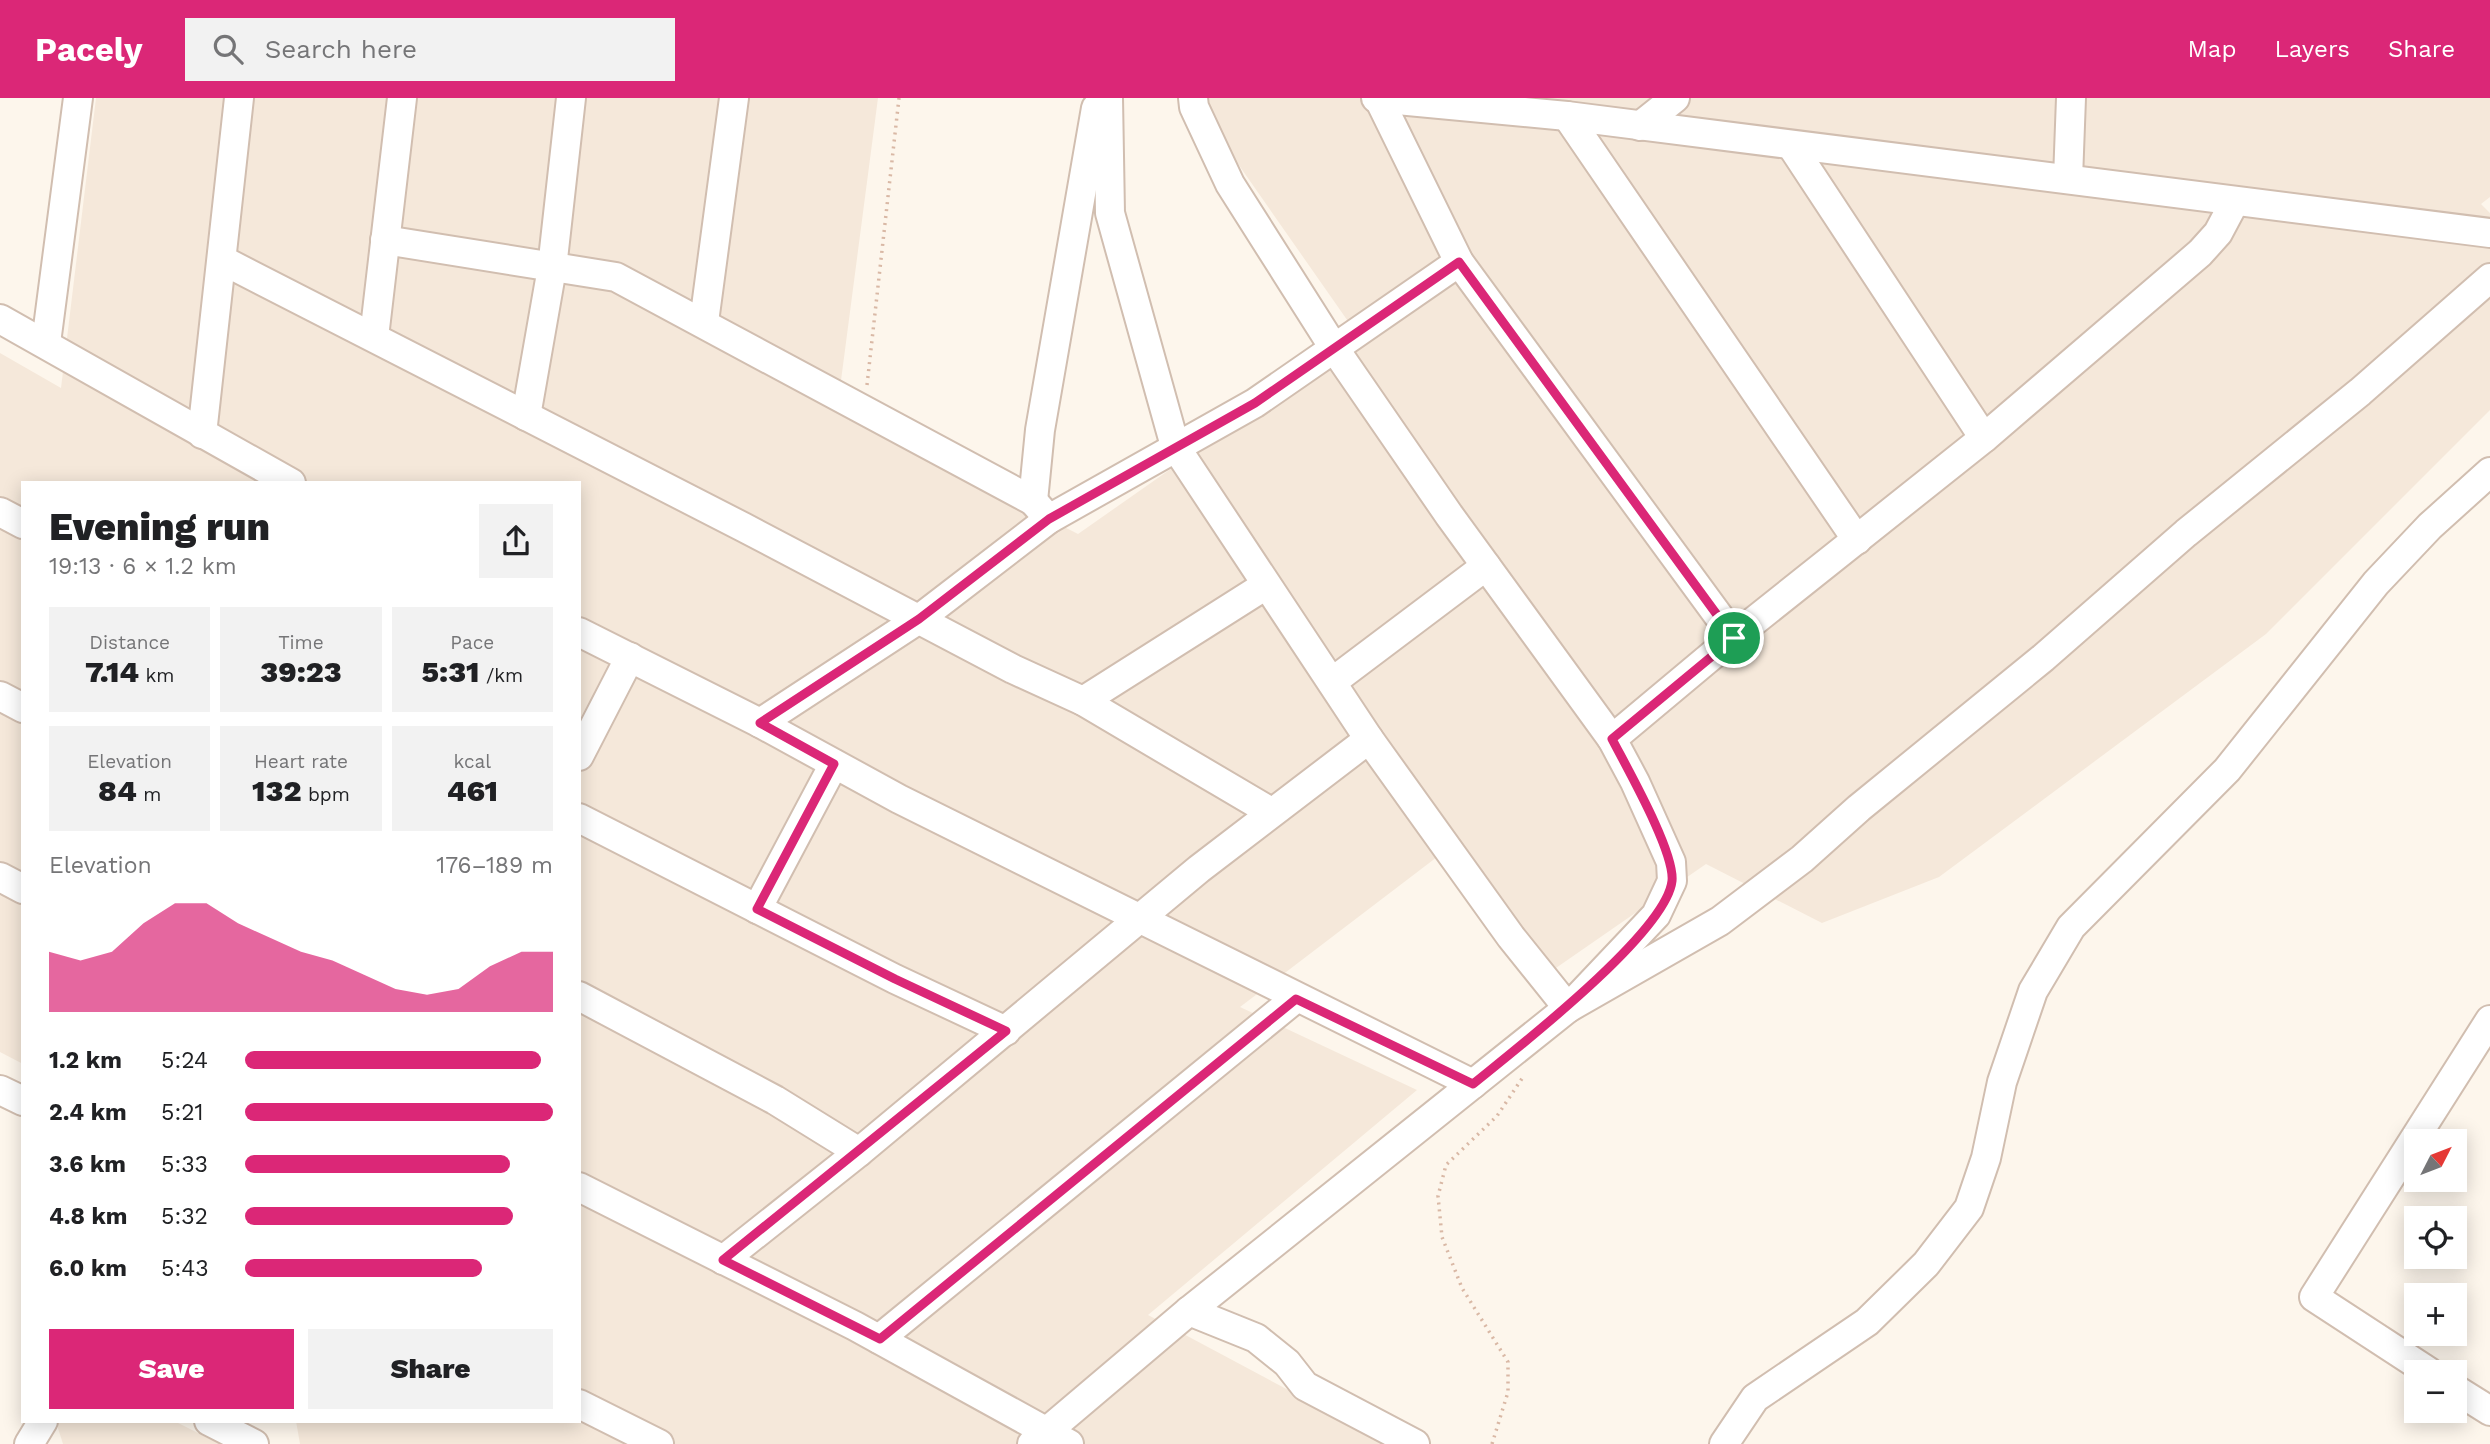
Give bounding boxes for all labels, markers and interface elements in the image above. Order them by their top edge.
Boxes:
search box [185,18,675,81]
text: Pacely [35,30,143,69]
icon: search [209,30,247,68]
text: Search here [265,34,417,64]
text: Map [2188,35,2236,63]
text: Layers [2274,35,2350,63]
text: Share [2388,35,2455,63]
button: share [479,504,553,578]
text: Evening run [49,505,270,549]
text: 19:13 · 6 × 1.2 km [49,553,237,580]
pin [1704,608,1764,668]
icon: arrive [1715,619,1753,657]
text: Distance [89,631,170,654]
text: Time [278,631,324,654]
text: Pace [450,631,494,654]
text: 7.14 [85,654,139,689]
text: 39:23 [260,654,342,689]
text: 5:31 [422,654,479,689]
text: km [139,664,174,687]
text: /km [479,664,523,687]
text: Elevation [87,750,172,773]
text: Heart rate [254,750,348,773]
text: kcal [454,750,491,773]
text: 84 [98,773,137,808]
text: 132 [252,773,301,808]
text: 461 [447,773,498,808]
text: m [137,783,161,806]
text: bpm [301,783,350,806]
text: Elevation [49,852,152,879]
text: 176–189 m [436,852,553,879]
text: 1.2 km [49,1047,122,1074]
text: 5:24 [161,1047,208,1074]
text: 2.4 km [49,1099,127,1126]
text: 5:21 [161,1099,204,1126]
north arrow [2404,1129,2468,1192]
map controls [2404,1129,2467,1423]
text: 3.6 km [49,1151,126,1178]
text: 5:33 [161,1151,208,1178]
text: 4.8 km [49,1203,127,1230]
text: 5:32 [161,1203,208,1230]
button: locate [2404,1206,2467,1269]
text: 6.0 km [49,1255,127,1282]
text: 5:43 [161,1255,209,1282]
button: + [2404,1283,2467,1346]
button: Save [49,1329,294,1409]
button: Share [308,1329,553,1409]
button: − [2404,1360,2467,1423]

